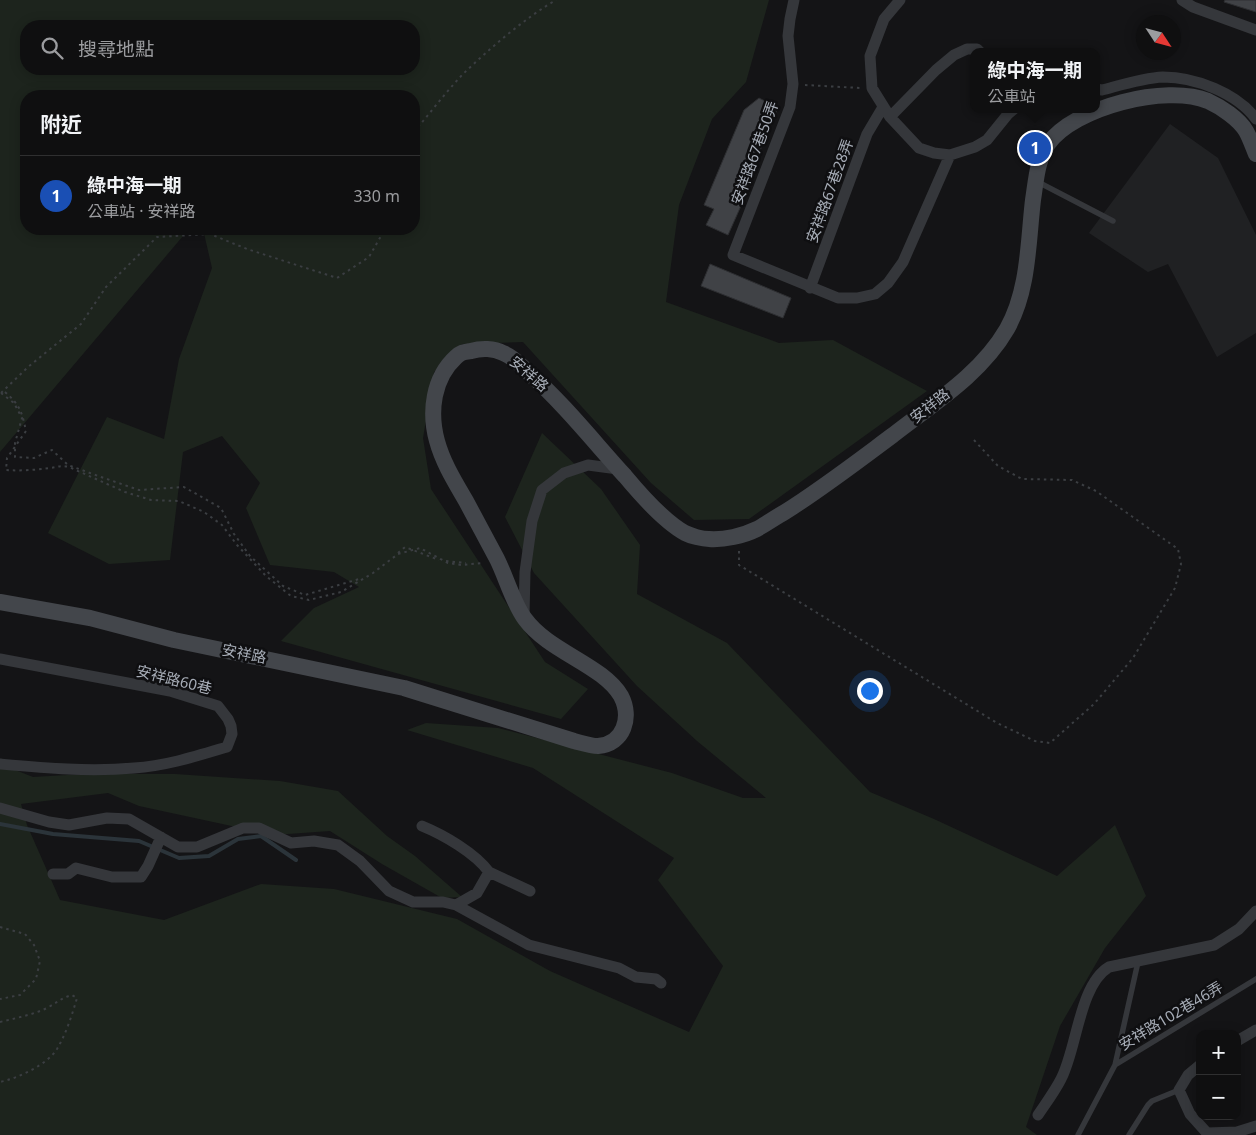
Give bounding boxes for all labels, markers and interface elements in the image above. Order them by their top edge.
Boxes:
north arrow [1136,15,1181,60]
search box [20,20,420,75]
icon: search [38,34,66,62]
text: 搜尋地點 [78,36,154,62]
popup [970,48,1100,113]
text: 綠中海一期 [987,57,1083,83]
text: 公車站 [987,85,1036,107]
street label: 安祥路67巷50弄 [726,98,782,207]
text: 附近 [40,110,82,138]
pin: 1 [1019,129,1051,167]
street label: 安祥路67巷28弄 [801,136,857,245]
text: 綠中海一期 [87,172,182,198]
text: 1 [51,185,61,207]
text: 330 m [353,185,400,207]
text: 公車站 · 安祥路 [87,200,196,222]
street label: 安祥路 [506,351,553,396]
street label: 安祥路 [905,383,953,427]
street label: 安祥路 [220,639,268,667]
street label: 安祥路60巷 [134,660,214,698]
your location [857,678,883,704]
street label: 安祥路102巷46弄 [1115,976,1226,1054]
map controls [1196,1030,1241,1120]
button: + [1196,1030,1241,1075]
button: − [1196,1075,1241,1120]

